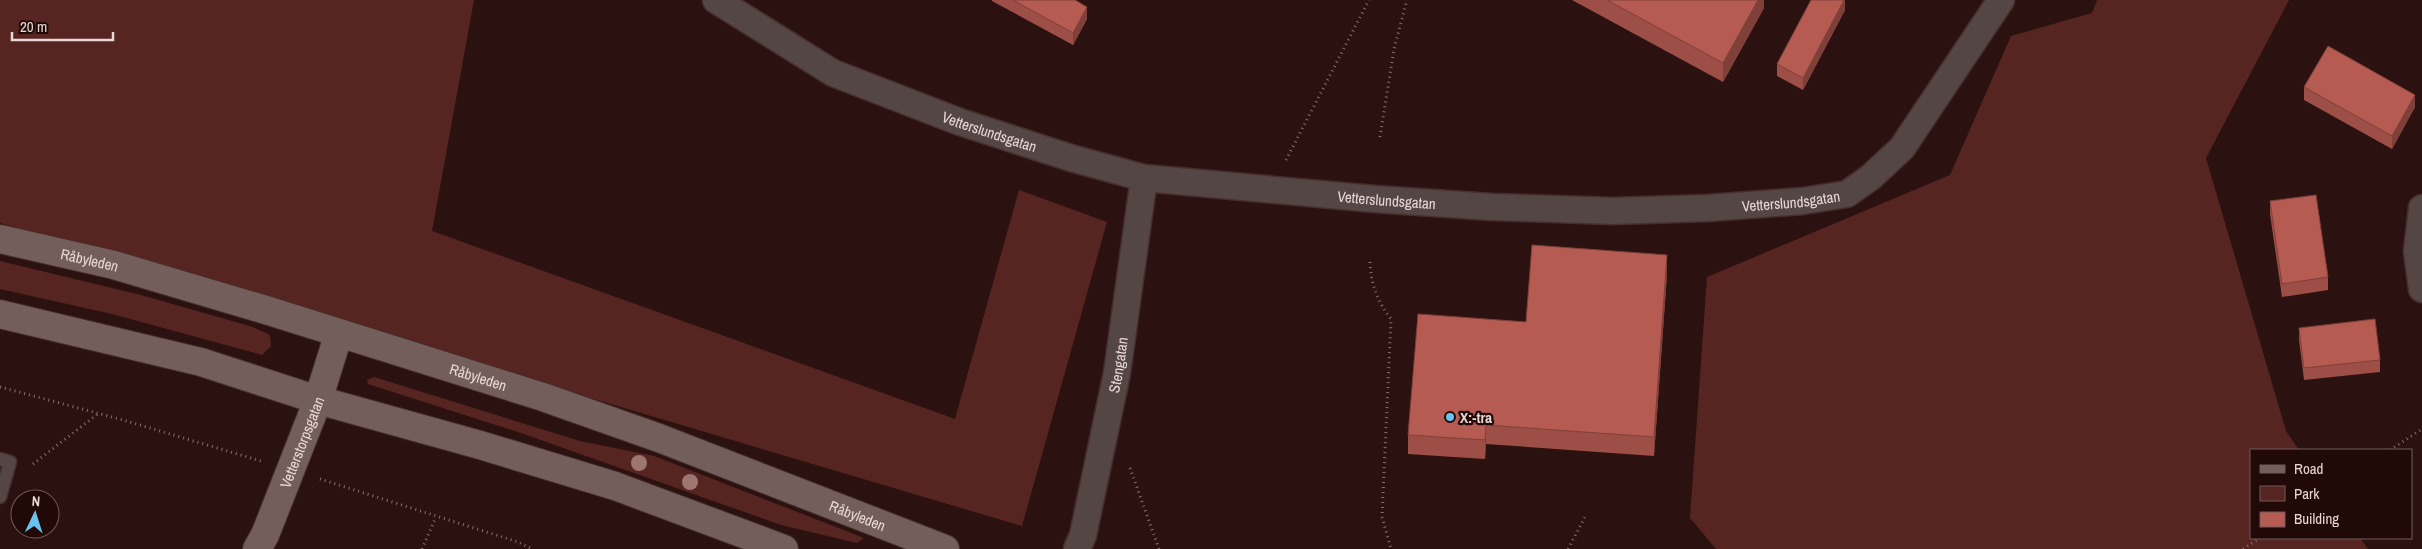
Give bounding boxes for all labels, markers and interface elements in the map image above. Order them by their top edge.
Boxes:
scale bar [12,10,114,42]
text: 20 m [20,16,47,37]
street label: Vetterslundsgatan [939,106,1040,157]
street label: Vetterslundsgatan [1337,185,1436,214]
street label: Vetterslundsgatan [1741,185,1841,216]
street label: Råbyleden [59,243,121,276]
street label: Stengatan [1103,336,1132,395]
street label: Råbyleden [447,358,510,396]
street label: Vetterstorpsgatan [274,393,329,491]
place label: X:-tra [1460,407,1492,428]
marker: X:-tra [1444,411,1456,423]
legend [2250,449,2412,539]
text: Road [2294,458,2323,479]
text: Park [2294,483,2320,504]
north arrow [10,489,60,539]
text: N [31,492,41,510]
street label: Råbyleden [827,495,889,536]
text: Building [2294,508,2339,529]

